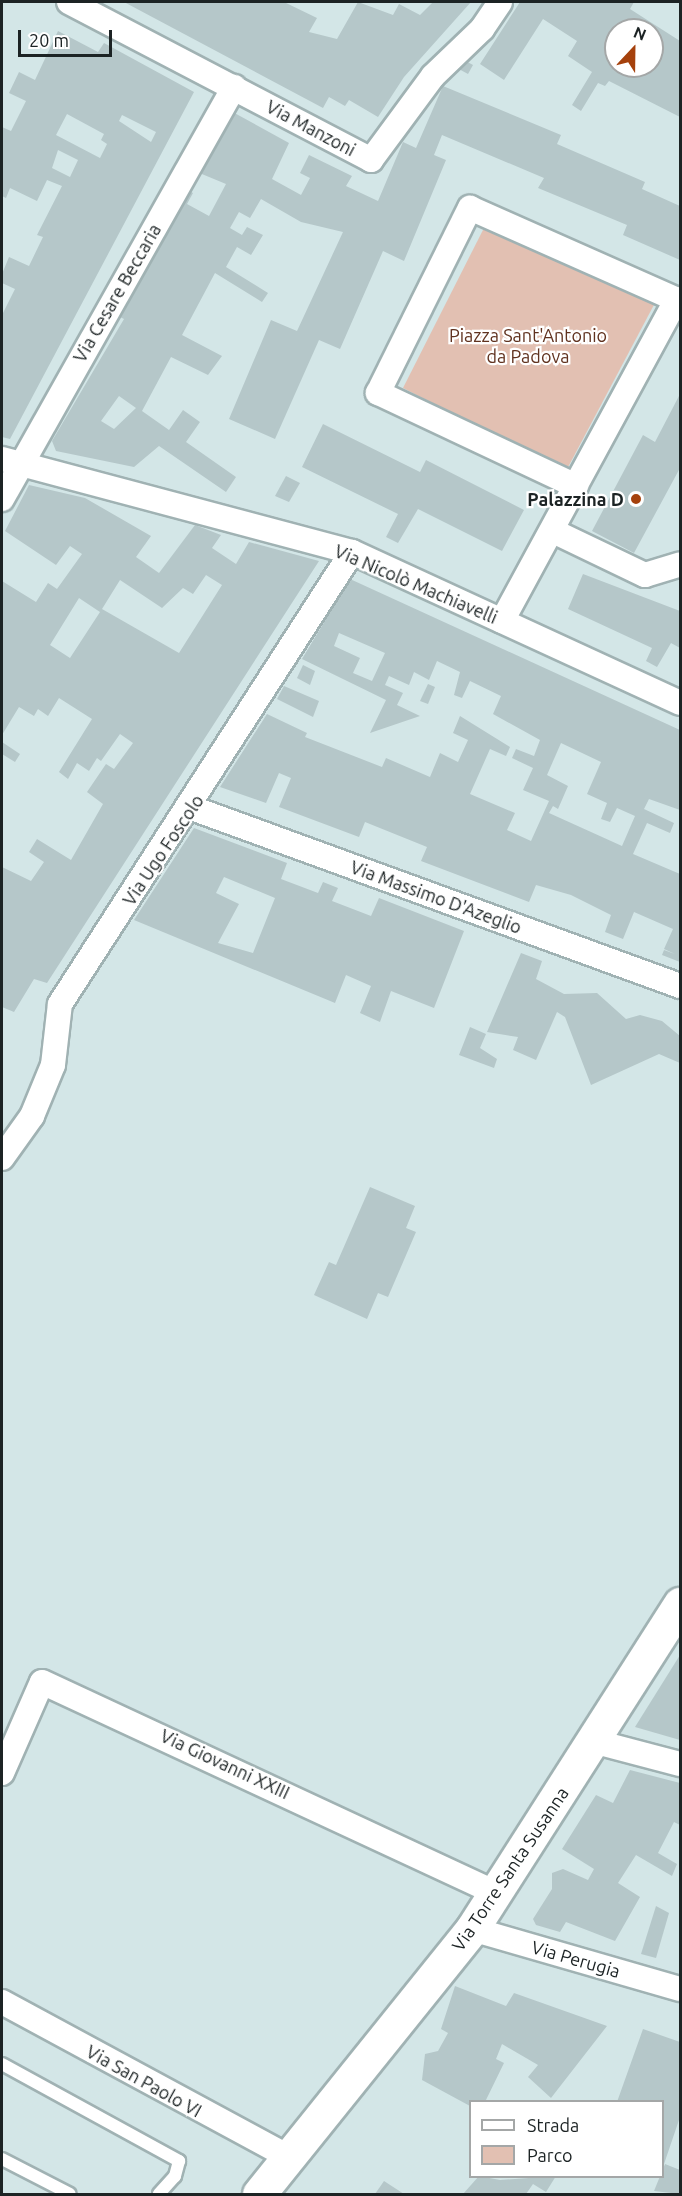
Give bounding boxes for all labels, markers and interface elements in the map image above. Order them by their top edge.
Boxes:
scale bar [21,18,116,56]
north arrow [604,18,664,78]
text: N [631,23,649,44]
text: 20 m [29,30,69,50]
street label: Via Manzoni [263,95,359,161]
street label: Via Cesare Beccaria [69,220,165,366]
park label: Piazza Sant'Antonio da Padova [449,325,607,368]
place label: Palazzina D [527,488,624,510]
marker: Palazzina D [629,492,643,506]
street label: Via Nicolò Machiavelli [331,540,501,628]
street label: Via Ugo Foscolo [118,791,208,909]
street label: Via Massimo D'Azeglio [348,856,524,938]
street label: Via Giovanni XXIII [157,1725,293,1803]
street label: Via Torre Santa Susanna [447,1783,573,1955]
street label: Via Perugia [529,1936,623,1982]
street label: Via San Paolo VI [83,2040,205,2122]
legend [469,2100,664,2178]
text: Strada [527,2115,579,2135]
text: Parco [527,2145,573,2165]

